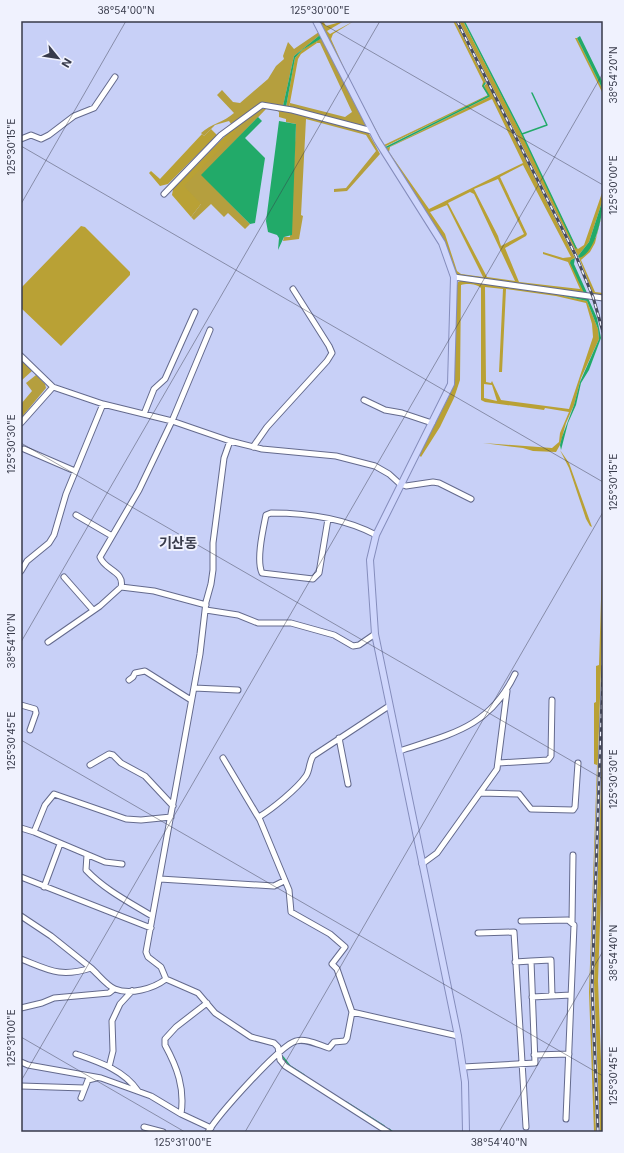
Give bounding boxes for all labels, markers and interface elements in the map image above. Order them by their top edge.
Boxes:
text: 38°54'00"N [97,4,155,16]
text: 125°30'00"E [290,4,350,16]
north arrow [38,38,78,78]
text: 38°54'20"N [607,47,619,103]
text: N [59,56,75,70]
text: 125°30'15"E [5,118,17,176]
text: 125°30'00"E [607,155,619,215]
text: 125°30'30"E [5,414,17,474]
text: 125°30'15"E [607,453,619,511]
district label: 기산동 [159,534,197,551]
text: 38°54'10"N [5,614,17,668]
text: 125°30'45"E [5,712,17,770]
text: 125°30'30"E [607,749,619,809]
text: 38°54'40"N [607,925,619,981]
text: 125°31'00"E [5,1009,17,1067]
text: 125°30'45"E [607,1047,619,1105]
text: 125°31'00"E [154,1136,212,1148]
text: 38°54'40"N [471,1136,527,1148]

